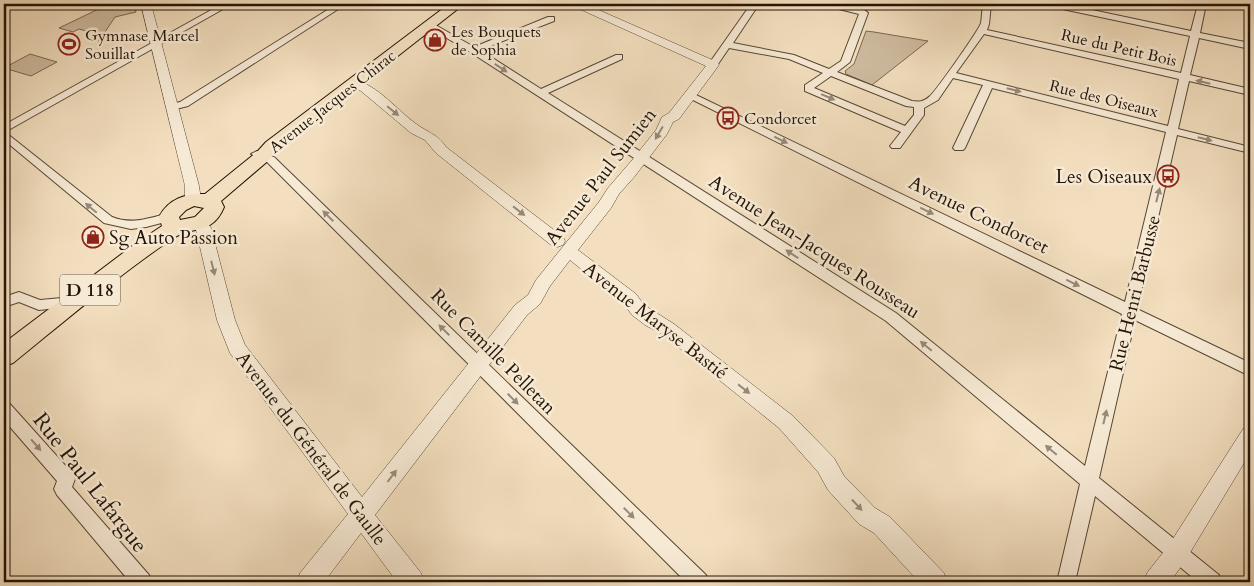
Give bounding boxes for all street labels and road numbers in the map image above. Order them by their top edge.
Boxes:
street label: Rue du Petit Bois [1059,24,1179,72]
street label: Avenue Jacques Chirac [265,45,401,158]
street label: Rue des Oiseaux [1047,75,1161,123]
street label: Avenue Paul Sumien [539,103,663,251]
street label: Avenue Jean-Jacques Rousseau [704,169,925,325]
street label: Avenue Condorcet [904,170,1053,260]
street label: Rue Henri Barbusse [1103,212,1167,374]
street label: Avenue Maryse Bastié [578,256,733,386]
road number: D 118 [60,274,120,306]
street label: Rue Camille Pelletan [425,283,562,420]
street label: Avenue du Général de Gaulle [230,346,393,551]
street label: Rue Paul Lafargue [26,406,155,559]

